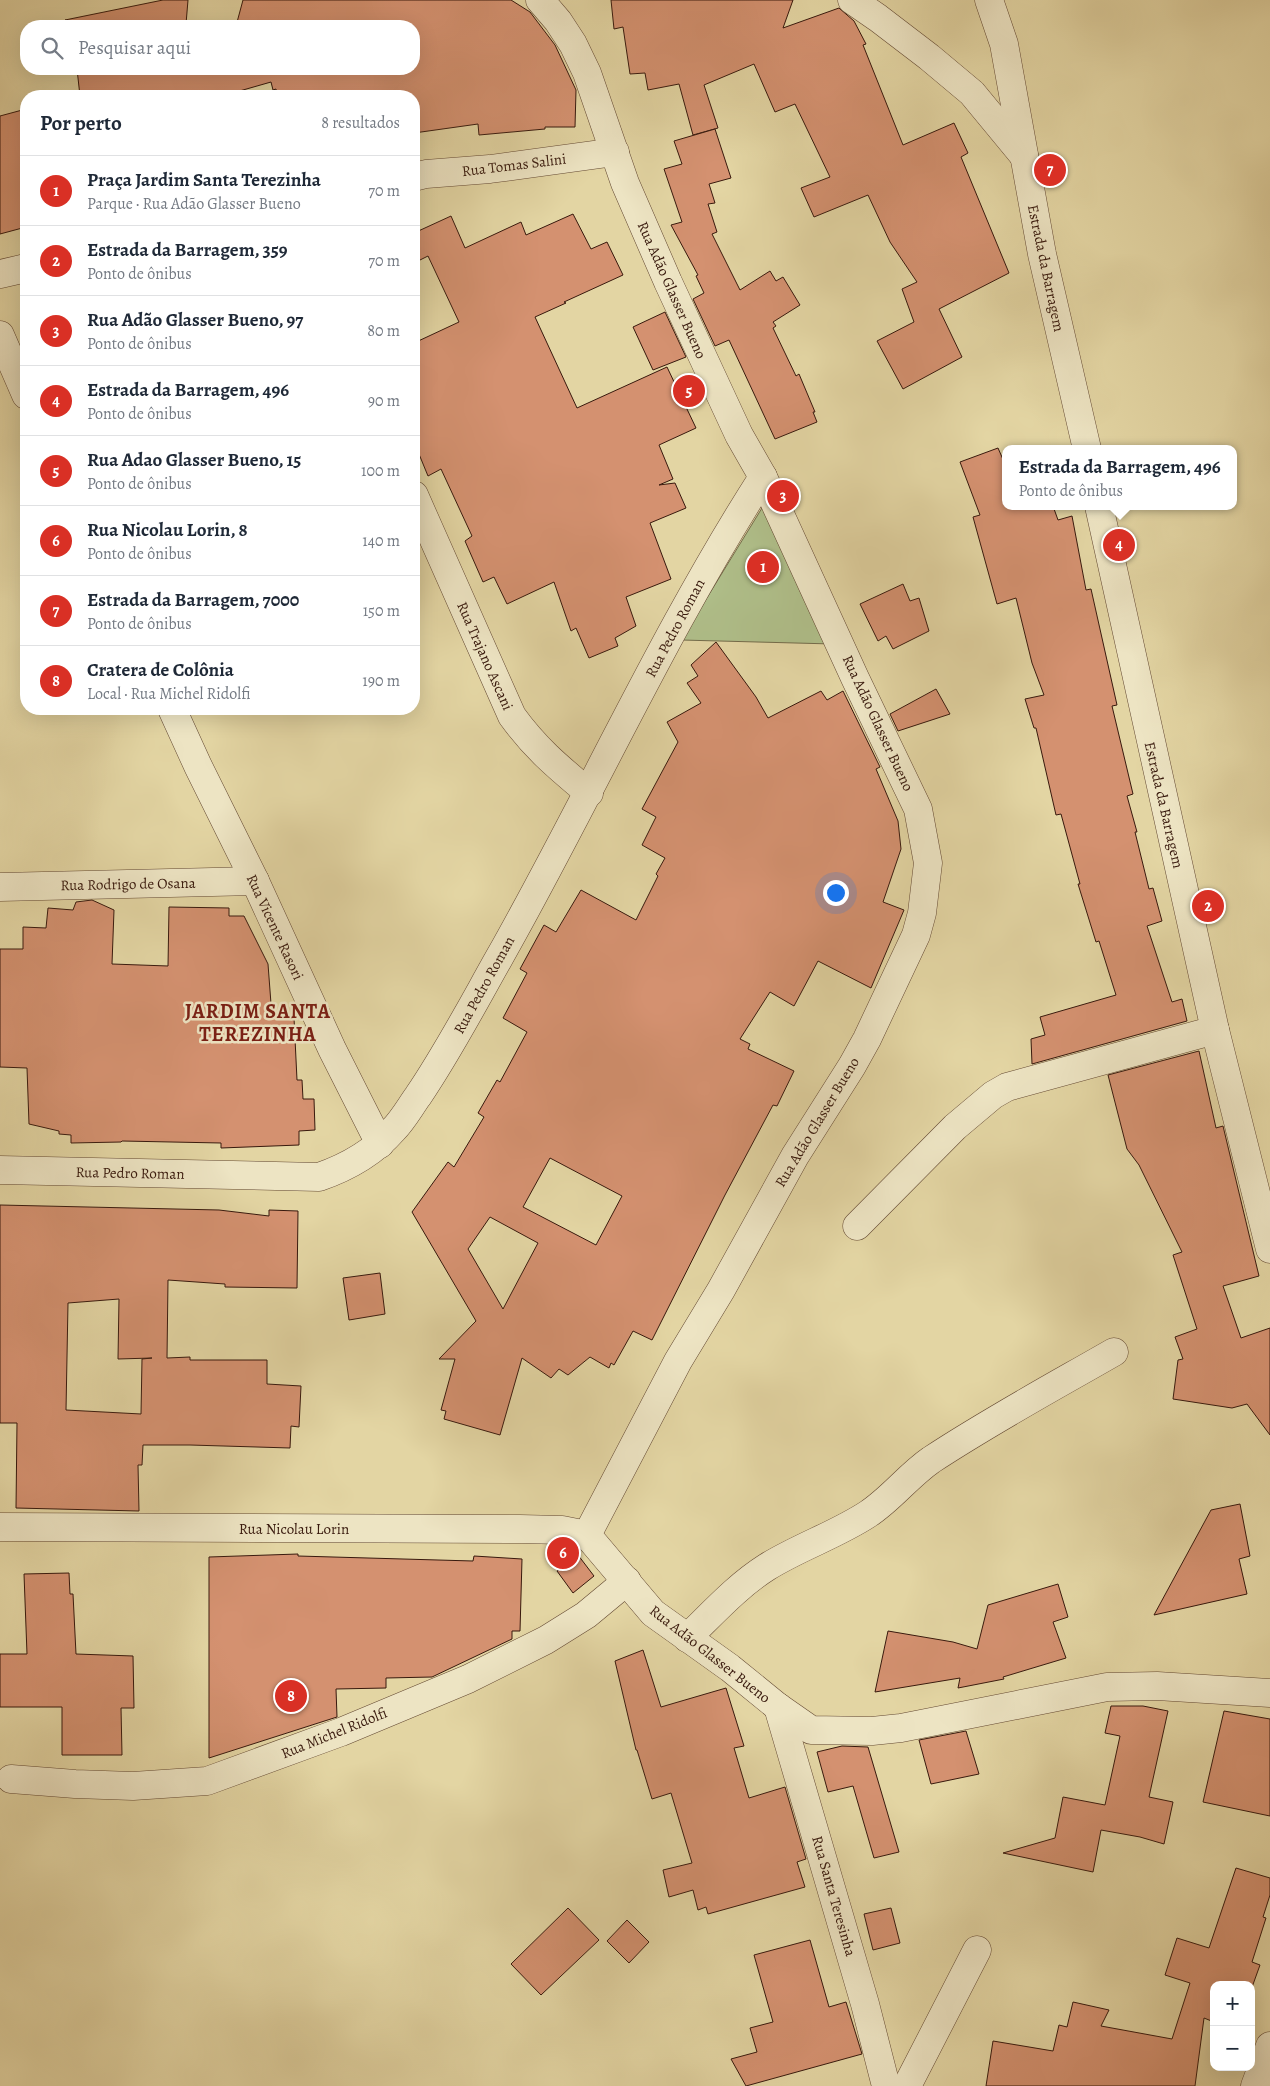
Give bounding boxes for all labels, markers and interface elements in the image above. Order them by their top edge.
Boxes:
search box [20,20,420,75]
icon: search [38,34,66,62]
text: Pesquisar aqui [78,35,191,61]
text: Por perto [40,109,122,137]
text: 8 resultados [321,112,400,134]
street label: Rua Tomas Salini [461,149,567,181]
pin: 7 [1034,151,1066,189]
text: Praça Jardim Santa Terezinha [87,167,321,193]
text: 1 [53,180,59,202]
text: 70 m [368,180,400,202]
text: Parque · Rua Adão Glasser Bueno [87,193,301,215]
street label: Estrada da Barragem [1023,203,1069,334]
street label: Rua Adão Glasser Bueno [633,218,711,362]
text: Estrada da Barragem, 359 [87,237,288,263]
text: 2 [52,250,60,272]
text: 70 m [368,250,400,272]
text: Ponto de ônibus [87,263,192,285]
text: Rua Adão Glasser Bueno, 97 [87,307,303,333]
text: 3 [53,320,59,342]
text: 80 m [367,320,400,342]
text: Ponto de ônibus [87,333,192,355]
pin: 5 [673,372,705,410]
text: Estrada da Barragem, 496 [87,377,289,403]
text: 4 [52,390,60,412]
text: 90 m [368,390,400,412]
text: Ponto de ônibus [87,403,192,425]
popup [1002,445,1237,510]
text: Rua Adao Glasser Bueno, 15 [87,447,301,473]
text: Estrada da Barragem, 496 [1018,454,1221,480]
text: 5 [53,460,59,482]
text: 100 m [361,460,400,482]
text: Ponto de ônibus [87,473,192,495]
pin: 3 [767,477,799,515]
text: Ponto de ônibus [1018,480,1123,502]
text: Rua Nicolau Lorin, 8 [87,517,248,543]
pin: 4 [1103,526,1135,564]
text: 6 [52,530,60,552]
text: 140 m [362,530,400,552]
text: Ponto de ônibus [87,543,192,565]
pin: 1 [747,548,779,586]
street label: Rua Pedro Roman [641,575,709,681]
text: Estrada da Barragem, 7000 [87,587,299,613]
street label: Rua Trajano Ascani [452,599,518,713]
text: 7 [53,600,59,622]
text: 150 m [363,600,400,622]
text: Ponto de ônibus [87,613,192,635]
street label: Rua Adão Glasser Bueno [838,652,918,794]
text: Cratera de Colônia [87,657,234,683]
text: 8 [52,670,60,692]
text: 190 m [362,670,400,692]
text: Local · Rua Michel Ridolfi [87,683,251,705]
street label: Estrada da Barragem [1140,740,1188,871]
street label: Rua Vicente Rasori [242,871,308,983]
street label: Rua Rodrigo de Osana [60,873,196,895]
your location [823,880,849,906]
pin: 2 [1192,887,1224,925]
street label: Rua Pedro Roman [449,932,519,1038]
district label: JARDIM SANTA TEREZINHA [185,998,331,1048]
street label: Rua Adão Glasser Bueno [770,1053,864,1191]
street label: Rua Pedro Roman [75,1162,185,1184]
street label: Rua Nicolau Lorin [239,1519,349,1539]
pin: 6 [547,1534,579,1572]
street label: Rua Adão Glasser Bueno [645,1600,775,1708]
pin: 8 [275,1677,307,1715]
street label: Rua Michel Ridolfi [278,1703,390,1763]
street label: Rua Santa Teresinha [807,1833,861,1959]
map controls [1210,1981,1255,2071]
button: + [1210,1981,1255,2026]
button: − [1210,2026,1255,2071]

